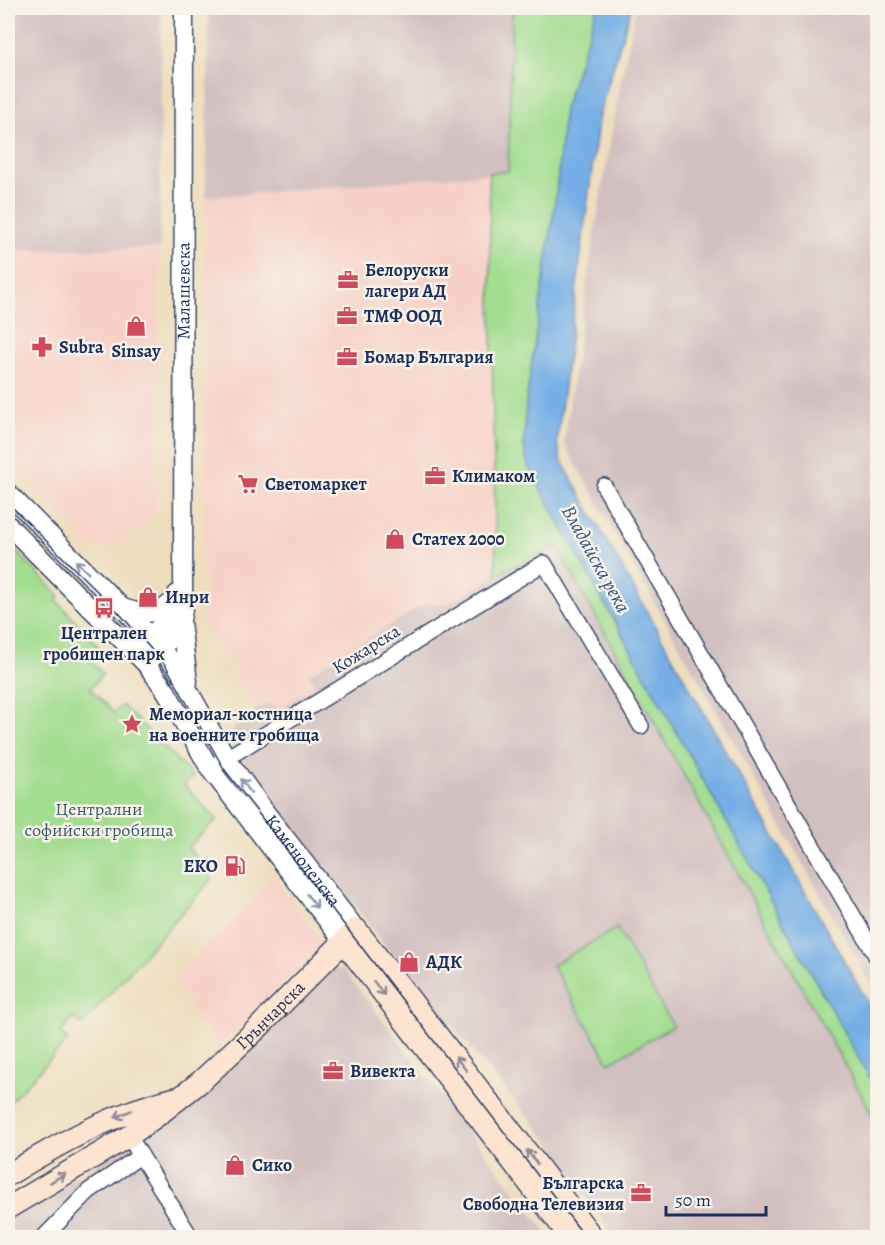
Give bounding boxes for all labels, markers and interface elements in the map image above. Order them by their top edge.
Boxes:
street label: Малашевска [171,241,196,339]
place label: Белоруски лагери АД [364,258,449,303]
office icon: Белоруски лагери АД [336,268,360,292]
office icon: ТМФ ООД [335,304,359,328]
place label: ТМФ ООД [364,304,442,328]
shop icon: Sinsay [124,314,148,338]
pharmacy icon: Subra [30,335,54,359]
place label: Subra [59,335,104,359]
place label: Sinsay [111,339,161,363]
office icon: Бомар България [335,345,359,369]
place label: Бомар България [364,345,494,369]
office icon: Климаком [423,464,447,488]
place label: Климаком [452,464,535,488]
supermarket icon: Светомаркет [236,472,260,496]
place label: Светомаркет [265,472,367,496]
water label: Владайска река [555,500,637,618]
shop icon: Статех 2000 [383,527,407,551]
place label: Статех 2000 [412,527,505,551]
one-way arrow [74,560,89,575]
shop icon: Инри [136,585,160,609]
place label: Инри [165,585,210,609]
bus stop icon: Централен гробищен парк [92,596,116,620]
street label: Кожарска [328,618,405,679]
place label: Централен гробищен парк [43,621,165,666]
place label: Мемориал-костница на военните гробища [149,702,320,747]
place icon: Мемориал-костница на военните гробища [120,712,144,736]
one-way arrow [240,779,252,795]
park label: Централни софийски гробища [24,797,174,842]
street label: Каменоделска [260,810,347,912]
place label: EKO [184,854,218,878]
fuel station icon: EKO [223,854,247,878]
one-way arrow [305,893,318,909]
shop icon: АДК [397,950,421,974]
place label: АДК [425,950,462,974]
street label: Грънчарска [230,975,311,1055]
one-way arrow [373,980,386,996]
one-way arrow [454,1057,467,1073]
office icon: Вивекта [321,1059,345,1083]
place label: Вивекта [350,1059,416,1083]
one-way arrow [115,1109,133,1120]
one-way arrow [526,1149,539,1165]
shop icon: Сико [223,1153,247,1177]
place label: Сико [252,1153,292,1177]
place label: Българска Свободна Телевизия [463,1171,624,1216]
one-way arrow [49,1172,66,1184]
scale bar [666,1179,766,1217]
office icon: Българска Свободна Телевизия [629,1181,653,1205]
text: 50 m [675,1188,711,1212]

